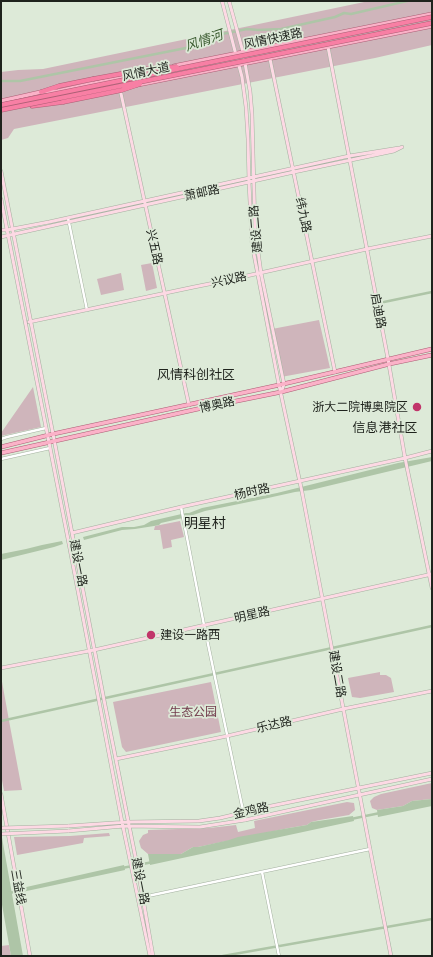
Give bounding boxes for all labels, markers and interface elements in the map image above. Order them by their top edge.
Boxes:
street label: 风情快速路 [242,26,304,52]
water label: 风情河 [183,27,225,55]
street label: 风情大道 [121,60,171,84]
street label: 萧邮路 [183,182,221,204]
street label: 纬九路 [292,196,314,234]
street label: 建设二路 [247,204,265,254]
street label: 兴五路 [143,228,165,266]
street label: 兴议路 [210,269,248,291]
street label: 启迪路 [367,292,389,330]
district label: 风情科创社区 [157,367,235,383]
street label: 博奥路 [198,394,236,416]
place label: 浙大二院博奥院区 [312,400,408,414]
marker: 浙大二院博奥院区 [411,401,423,413]
district label: 信息港社区 [353,420,417,436]
street label: 杨时路 [233,481,271,503]
district label: 明星村 [184,516,226,532]
street label: 建设一路 [66,538,90,588]
street label: 明星路 [233,604,271,626]
place label: 建设一路西 [160,628,220,642]
marker: 建设一路西 [145,629,157,641]
street label: 建设二路 [326,649,348,699]
park label: 生态公园 [169,705,217,719]
street label: 乐达路 [255,714,293,736]
street label: 金鸡路 [232,800,270,822]
street label: 建设一路 [128,856,152,906]
street label: 三益线 [8,868,28,906]

